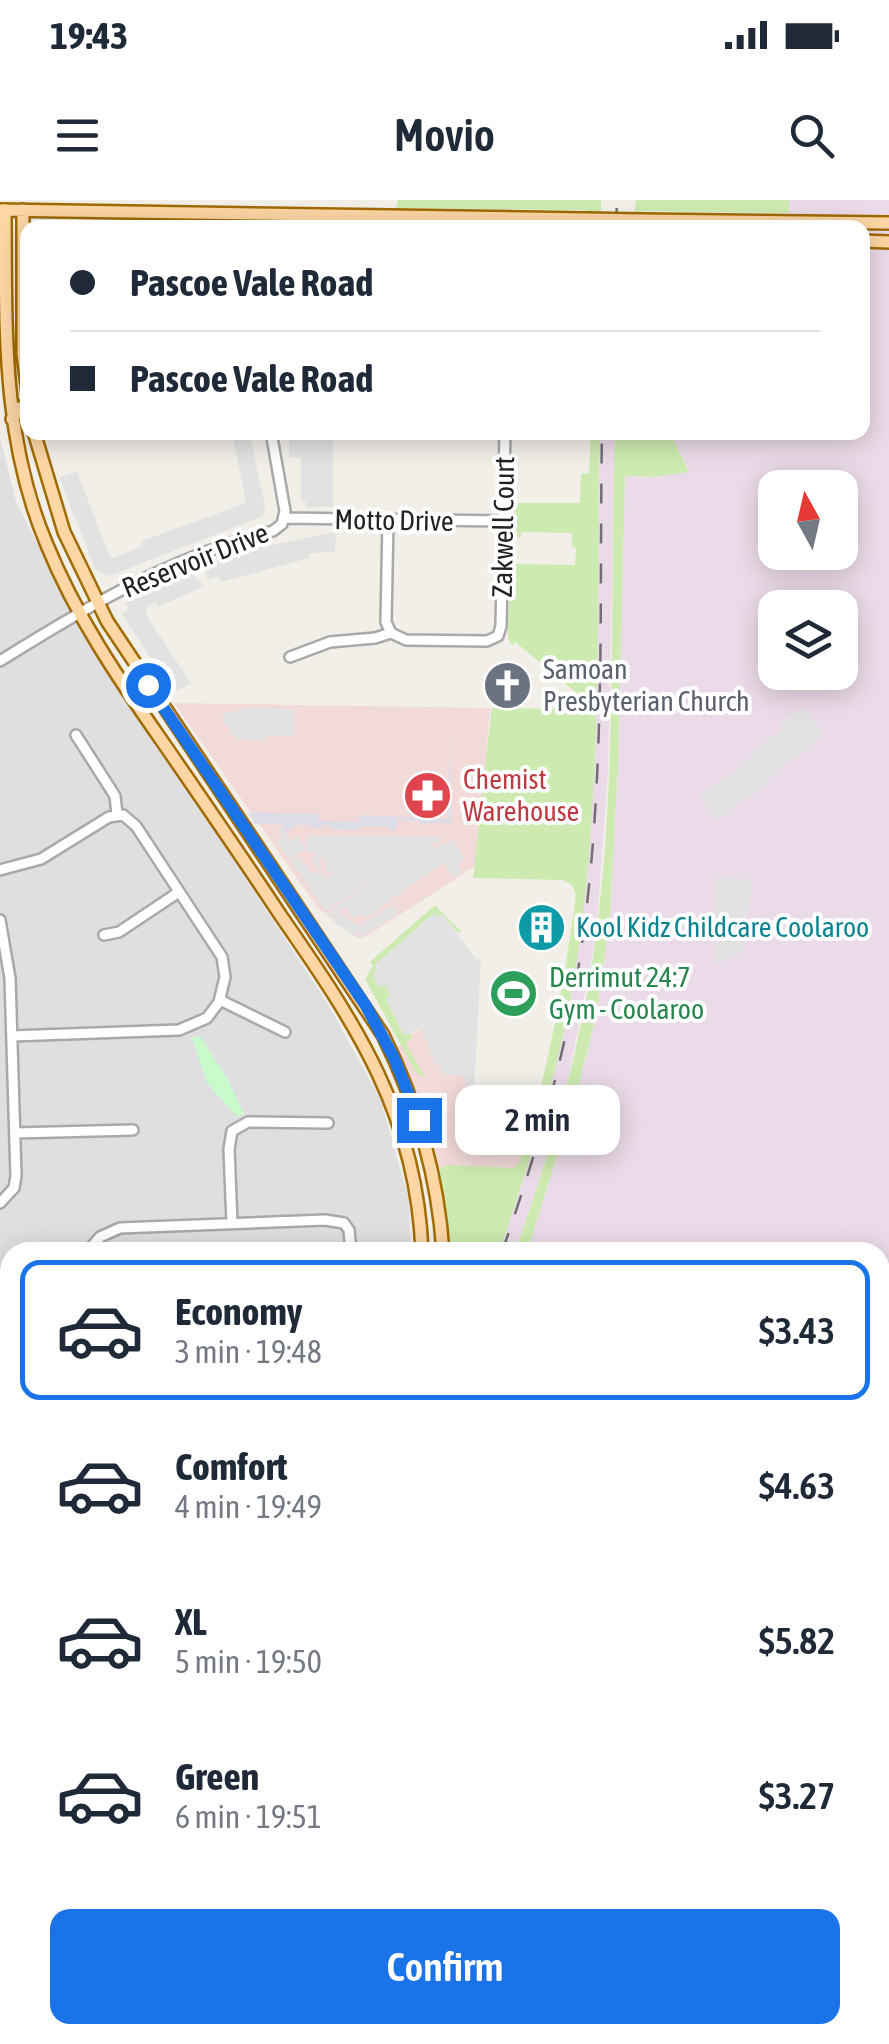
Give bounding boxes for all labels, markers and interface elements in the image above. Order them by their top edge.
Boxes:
text: 19:43 [50,14,128,57]
icon: menu [50,108,105,163]
icon: search [784,108,839,163]
text: Movio [394,109,495,161]
text: Pascoe Vale Road [130,261,373,304]
text: Pascoe Vale Road [130,357,373,400]
street label: Zakwell Court [486,456,520,598]
north arrow [758,470,858,570]
map controls [758,470,858,690]
street label: Motto Drive [334,503,454,537]
street label: Reservoir Drive [117,516,273,604]
button: layers [758,590,858,690]
place label: Samoan Presbyterian Church [543,653,750,717]
church icon: Samoan Presbyterian Church [482,659,534,711]
route start [126,663,171,708]
place label: Chemist Warehouse [463,763,579,827]
pharmacy icon: Chemist Warehouse [402,769,454,821]
building icon: Kool Kidz Childcare Coolaroo [515,901,567,953]
place label: Kool Kidz Childcare Coolaroo [576,911,869,943]
place label: Derrimut 24:7 Gym - Coolaroo [549,961,704,1025]
sports icon: Derrimut 24:7 Gym - Coolaroo [488,967,540,1019]
callout: 2 min [454,1085,619,1155]
route end [397,1098,442,1143]
text: 2 min [505,1101,570,1138]
icon: car [55,1285,145,1375]
text: Economy [175,1290,302,1333]
text: $3.43 [759,1309,835,1352]
text: 3 min · 19:48 [175,1333,322,1370]
icon: car [55,1440,145,1530]
text: Comfort [175,1445,287,1488]
text: $4.63 [759,1464,835,1507]
text: 4 min · 19:49 [175,1488,322,1525]
icon: car [55,1595,145,1685]
text: XL [175,1600,207,1643]
text: $5.82 [759,1619,835,1662]
text: 5 min · 19:50 [175,1643,322,1680]
icon: car [55,1750,145,1840]
text: Green [175,1755,259,1798]
text: $3.27 [759,1774,835,1817]
text: 6 min · 19:51 [175,1798,322,1835]
button: Confirm [50,1909,840,2024]

